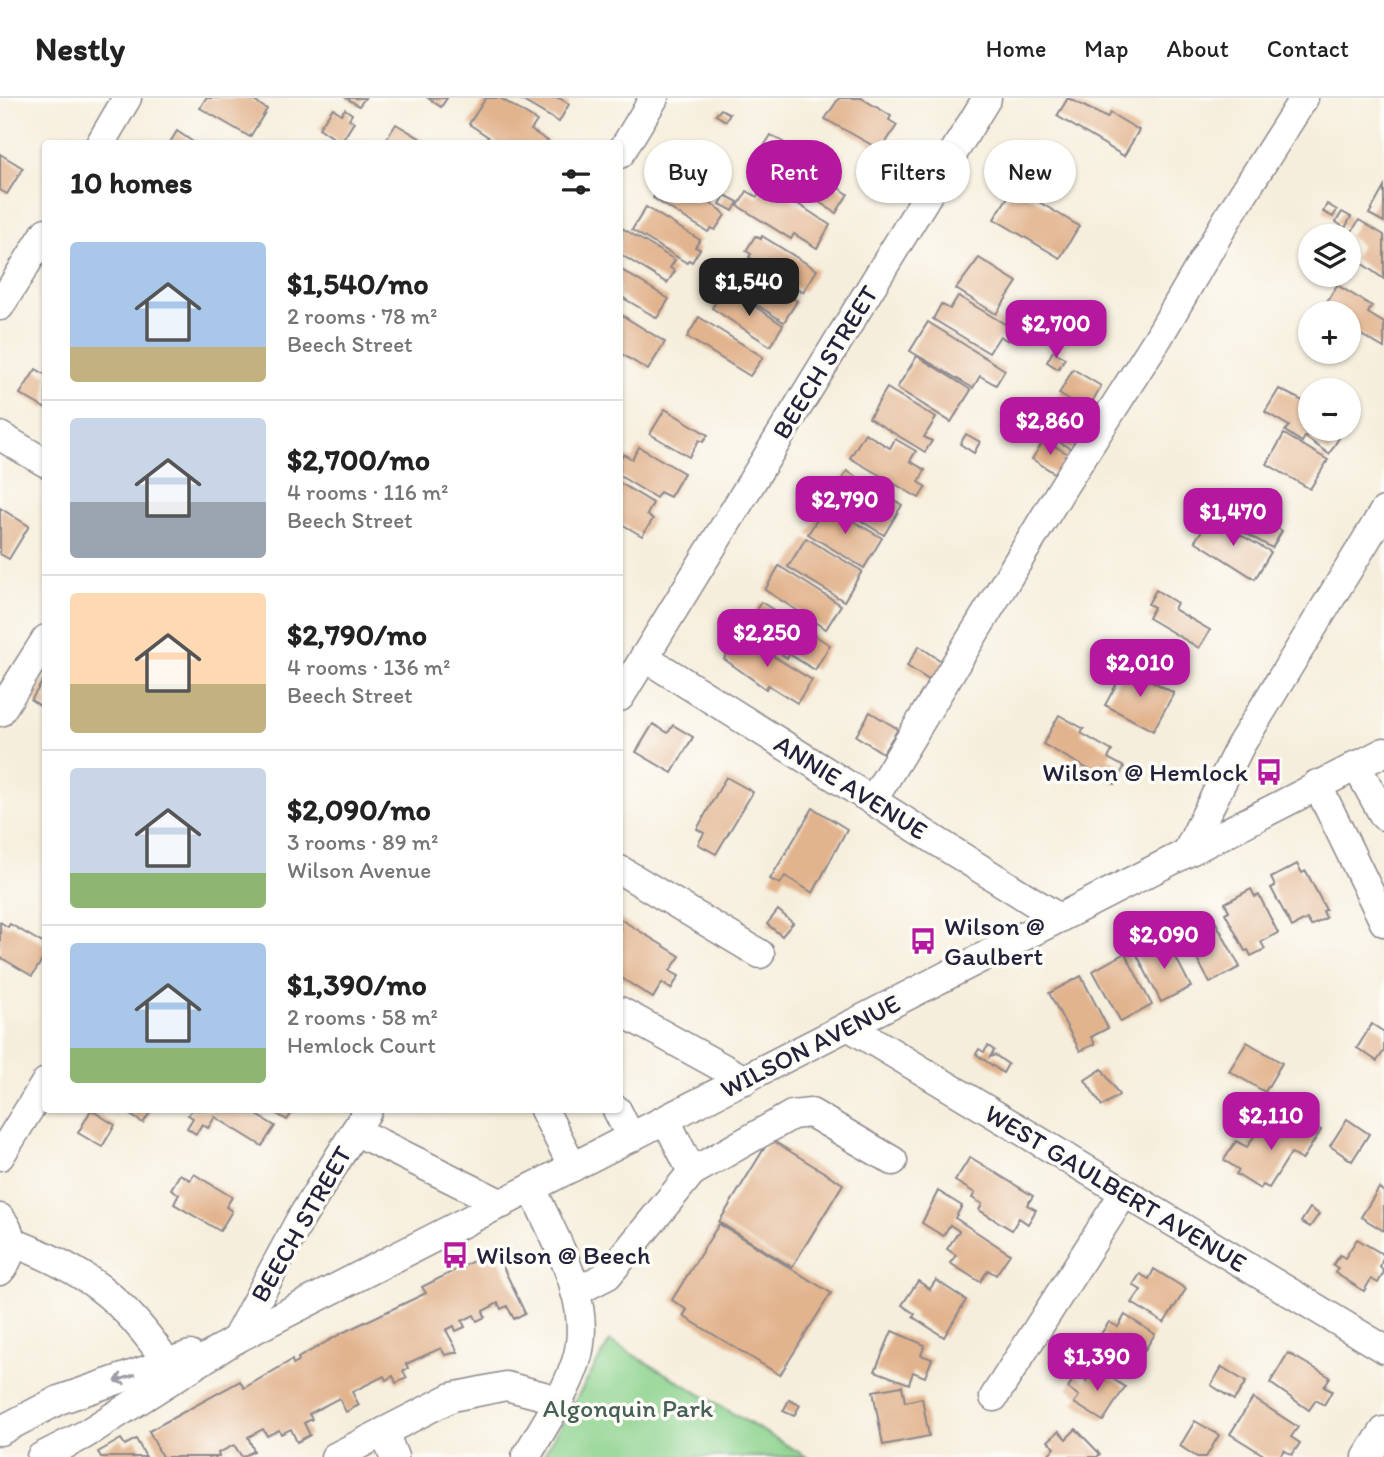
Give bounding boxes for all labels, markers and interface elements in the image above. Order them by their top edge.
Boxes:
text: Nestly [35,29,125,68]
text: Home [986,34,1046,63]
text: Map [1084,34,1128,63]
text: About [1166,34,1229,63]
text: Contact [1267,34,1349,63]
chip: Buy [644,140,732,203]
chip: Rent [746,140,842,203]
chip: Filters [856,140,970,203]
chip: New [984,140,1076,203]
icon: filters [557,163,595,201]
text: 10 homes [70,164,193,201]
map controls [1298,224,1361,441]
button: layers [1298,224,1361,287]
pin: $1,540 [692,258,806,318]
text: $1,540/mo [287,265,429,302]
text: $1,540 [715,267,783,295]
icon: home [126,270,210,354]
street label: BEECH STREET [765,279,885,445]
pin: $2,700 [999,300,1113,360]
button: + [1298,301,1361,364]
text: 2 rooms · 78 m² [287,302,437,330]
text: $2,700 [1022,309,1090,337]
text: Beech Street [287,330,413,358]
button: − [1298,378,1361,441]
pin: $2,860 [993,398,1107,457]
text: $2,860 [1016,406,1084,434]
text: $2,700/mo [287,441,430,478]
icon: home [126,446,210,530]
pin: $2,790 [788,476,902,536]
text: 4 rooms · 116 m² [287,478,449,506]
text: $2,790 [812,485,878,513]
pin: $1,470 [1176,489,1290,548]
text: $1,470 [1199,497,1267,525]
text: Beech Street [287,506,413,534]
pin: $2,250 [710,610,824,669]
text: $2,790/mo [287,616,427,653]
text: $2,250 [733,618,801,646]
icon: home [126,621,210,705]
pin: $2,010 [1083,640,1197,699]
text: $2,010 [1106,648,1174,676]
text: 4 rooms · 136 m² [287,653,450,681]
text: Beech Street [287,681,413,709]
street label: ANNIE AVENUE [769,727,933,847]
place label: Wilson @ Hemlock [1042,756,1249,788]
bus stop icon: Wilson @ Hemlock [1254,757,1284,787]
text: $2,090/mo [287,791,431,828]
icon: home [126,796,210,880]
text: 3 rooms · 89 m² [287,828,438,856]
text: Wilson Avenue [287,856,431,884]
place label: Wilson @ Gaulbert [944,910,1045,972]
pin: $2,090 [1107,912,1221,971]
text: $2,090 [1129,920,1199,948]
bus stop icon: Wilson @ Gaulbert [908,926,938,956]
text: $1,390/mo [287,966,427,1003]
icon: home [126,971,210,1055]
street label: WILSON AVENUE [715,987,905,1105]
text: 2 rooms · 58 m² [287,1003,438,1031]
text: Hemlock Court [287,1031,436,1059]
pin: $2,110 [1214,1093,1328,1152]
street label: WEST GAULBERT AVENUE [979,1097,1253,1279]
text: $2,110 [1239,1101,1303,1129]
street label: BEECH STREET [243,1140,359,1308]
place label: Wilson @ Beech [476,1239,650,1271]
bus stop icon: Wilson @ Beech [440,1240,470,1270]
pin: $1,390 [1040,1334,1154,1393]
text: $1,390 [1064,1342,1130,1370]
one-way arrow [115,1373,137,1385]
park label: Algonquin Park [543,1392,714,1424]

